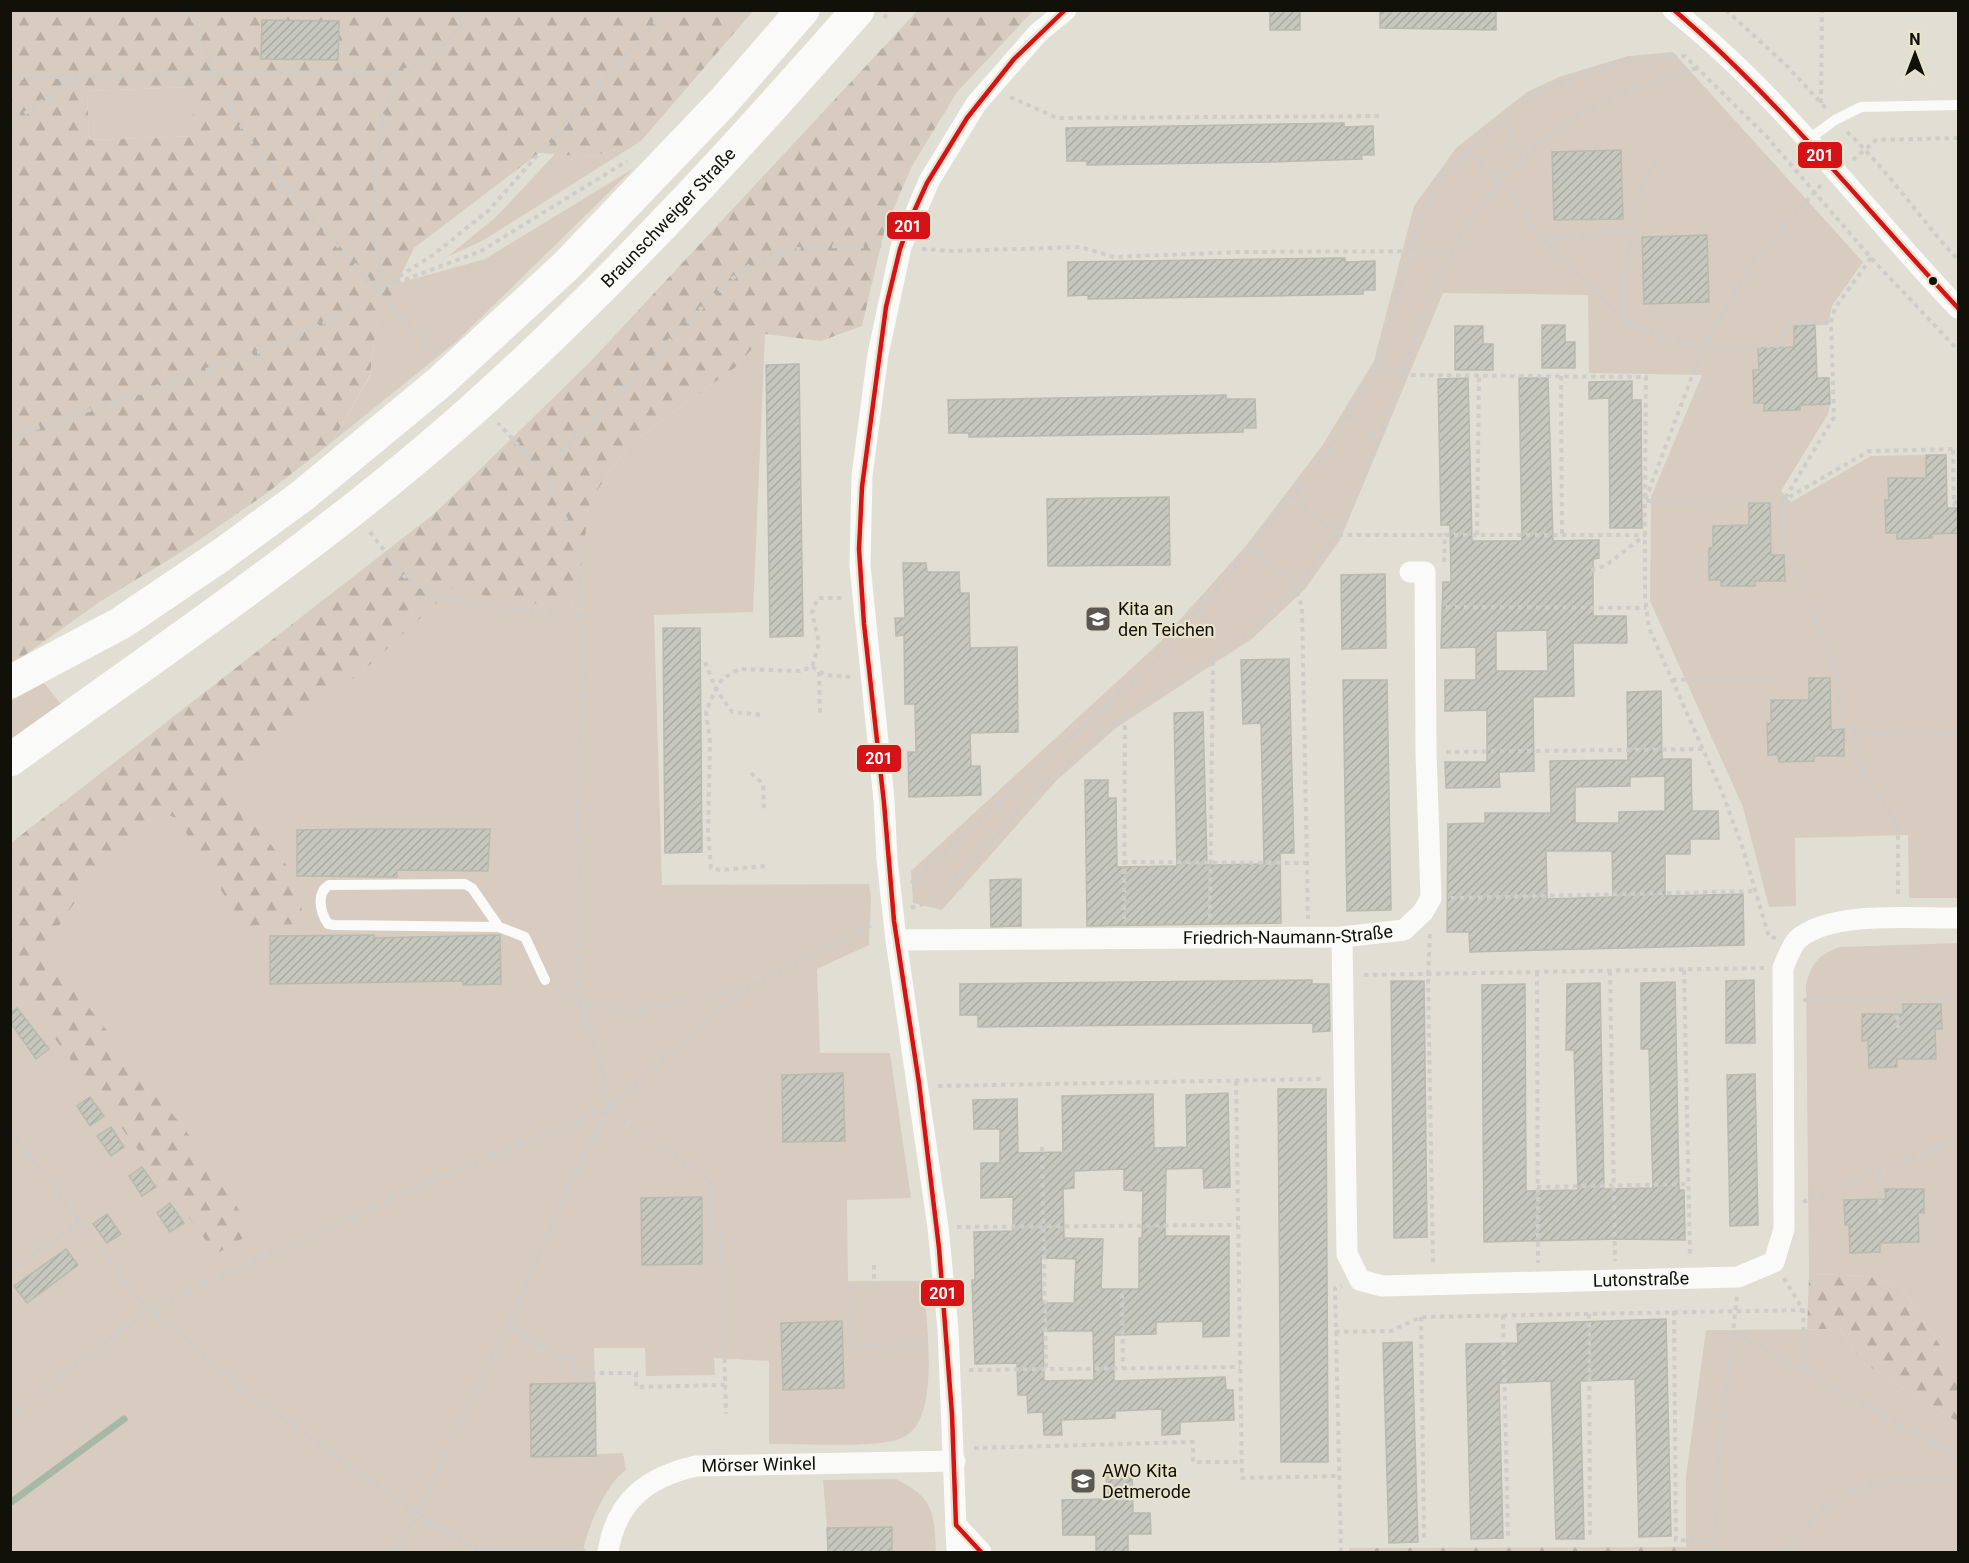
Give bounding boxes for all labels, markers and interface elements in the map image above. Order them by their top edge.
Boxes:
north arrow [1885,24,1945,84]
text: N [1909,30,1921,49]
line badge: 201 [1797,141,1843,169]
street label: Braunschweiger Straße [597,143,740,292]
text: 201 [1806,146,1834,165]
line badge: 201 [886,211,931,240]
text: 201 [894,217,922,236]
unlabelled marker [1927,275,1939,287]
place label: Kita an den Teichen [1118,598,1214,640]
school or university icon: Kita an den Teichen [1083,604,1113,634]
line badge: 201 [856,744,902,773]
text: 201 [865,749,893,768]
street label: Friedrich-Naumann-Straße [1183,920,1394,948]
street label: Lutonstraße [1593,1267,1689,1291]
line badge: 201 [920,1279,965,1307]
text: 201 [929,1284,957,1303]
street label: Mörser Winkel [701,1453,816,1476]
place label: AWO Kita Detmerode [1102,1460,1190,1502]
school or university icon: AWO Kita Detmerode [1068,1466,1098,1496]

